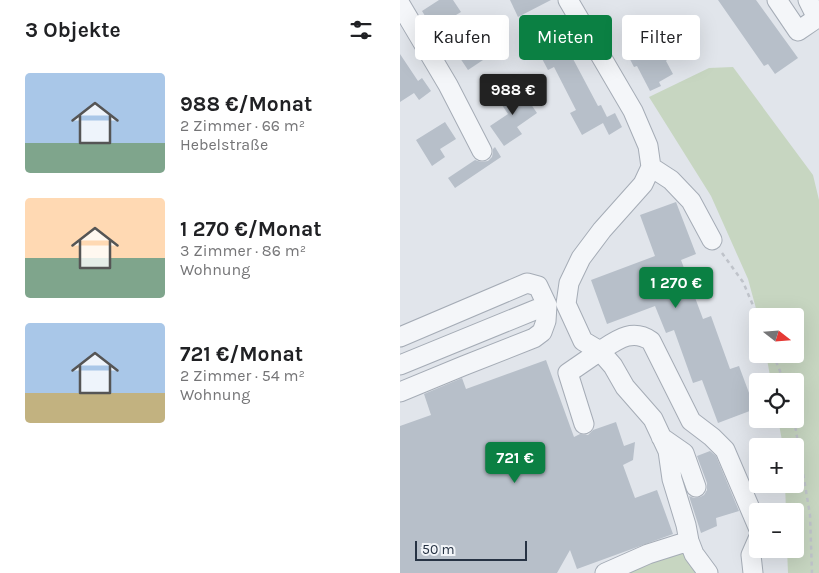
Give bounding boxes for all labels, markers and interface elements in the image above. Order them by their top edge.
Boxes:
chip: Kaufen [415,15,509,60]
chip: Mieten [519,15,612,60]
chip: Filter [622,15,700,60]
icon: filters [347,16,375,44]
text: 3 Objekte [25,18,121,42]
pin: 988 € [478,74,548,116]
text: 988 € [491,80,535,99]
text: 988 €/Monat [180,92,312,116]
icon: home [65,93,125,153]
text: 2 Zimmer · 66 m² [180,116,305,135]
text: Hebelstraße [180,135,268,154]
text: 1 270 €/Monat [180,217,322,241]
icon: home [65,218,125,278]
text: 3 Zimmer · 86 m² [180,241,306,260]
text: Wohnung [180,260,250,279]
pin: 1 270 € [630,266,722,309]
text: 1 270 € [650,273,702,292]
north arrow [749,308,804,362]
map controls [749,308,804,558]
text: 721 €/Monat [180,342,303,366]
icon: home [65,343,125,403]
text: 2 Zimmer · 54 m² [180,366,305,385]
button: locate [749,373,804,428]
text: Wohnung [180,385,250,404]
button: + [749,438,804,493]
pin: 721 € [480,442,550,484]
text: 721 € [496,448,534,467]
button: − [749,503,804,558]
scale bar [415,538,528,561]
text: 50 m [422,541,455,558]

